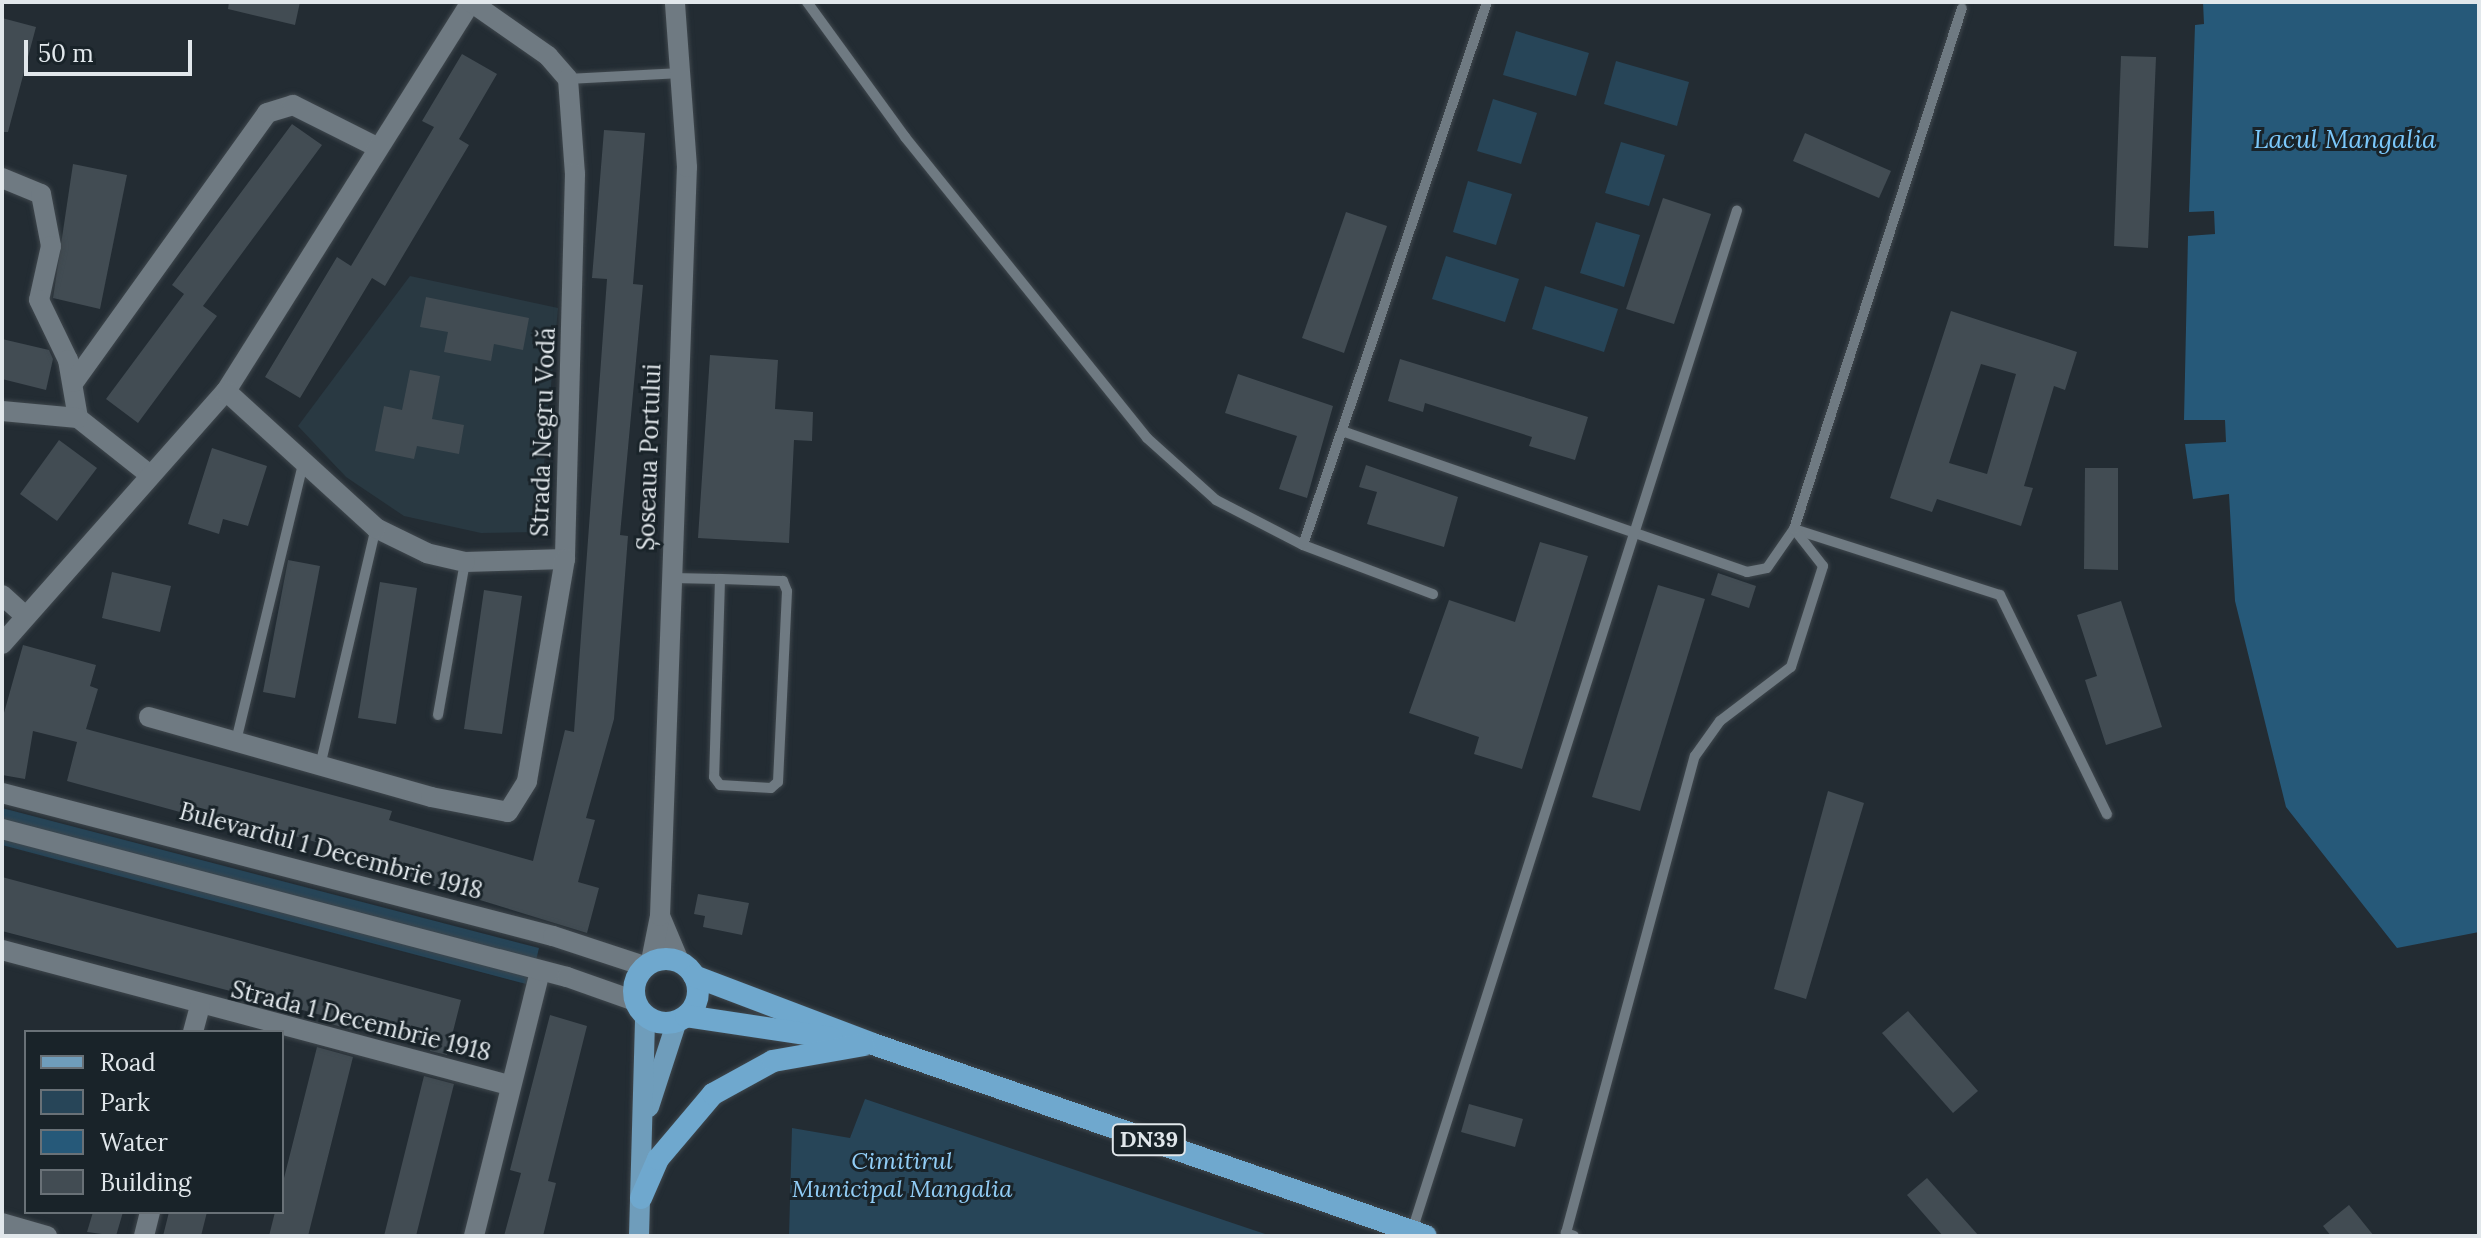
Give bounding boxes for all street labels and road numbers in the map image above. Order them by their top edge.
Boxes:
street label: Strada Negru Vodă [525,327,561,537]
street label: Șoseaua Portului [631,363,667,551]
street label: Bulevardul 1 Decembrie 1918 [176,797,486,905]
street label: Strada 1 Decembrie 1918 [228,975,494,1067]
road number: DN39 [1111,1122,1187,1158]

